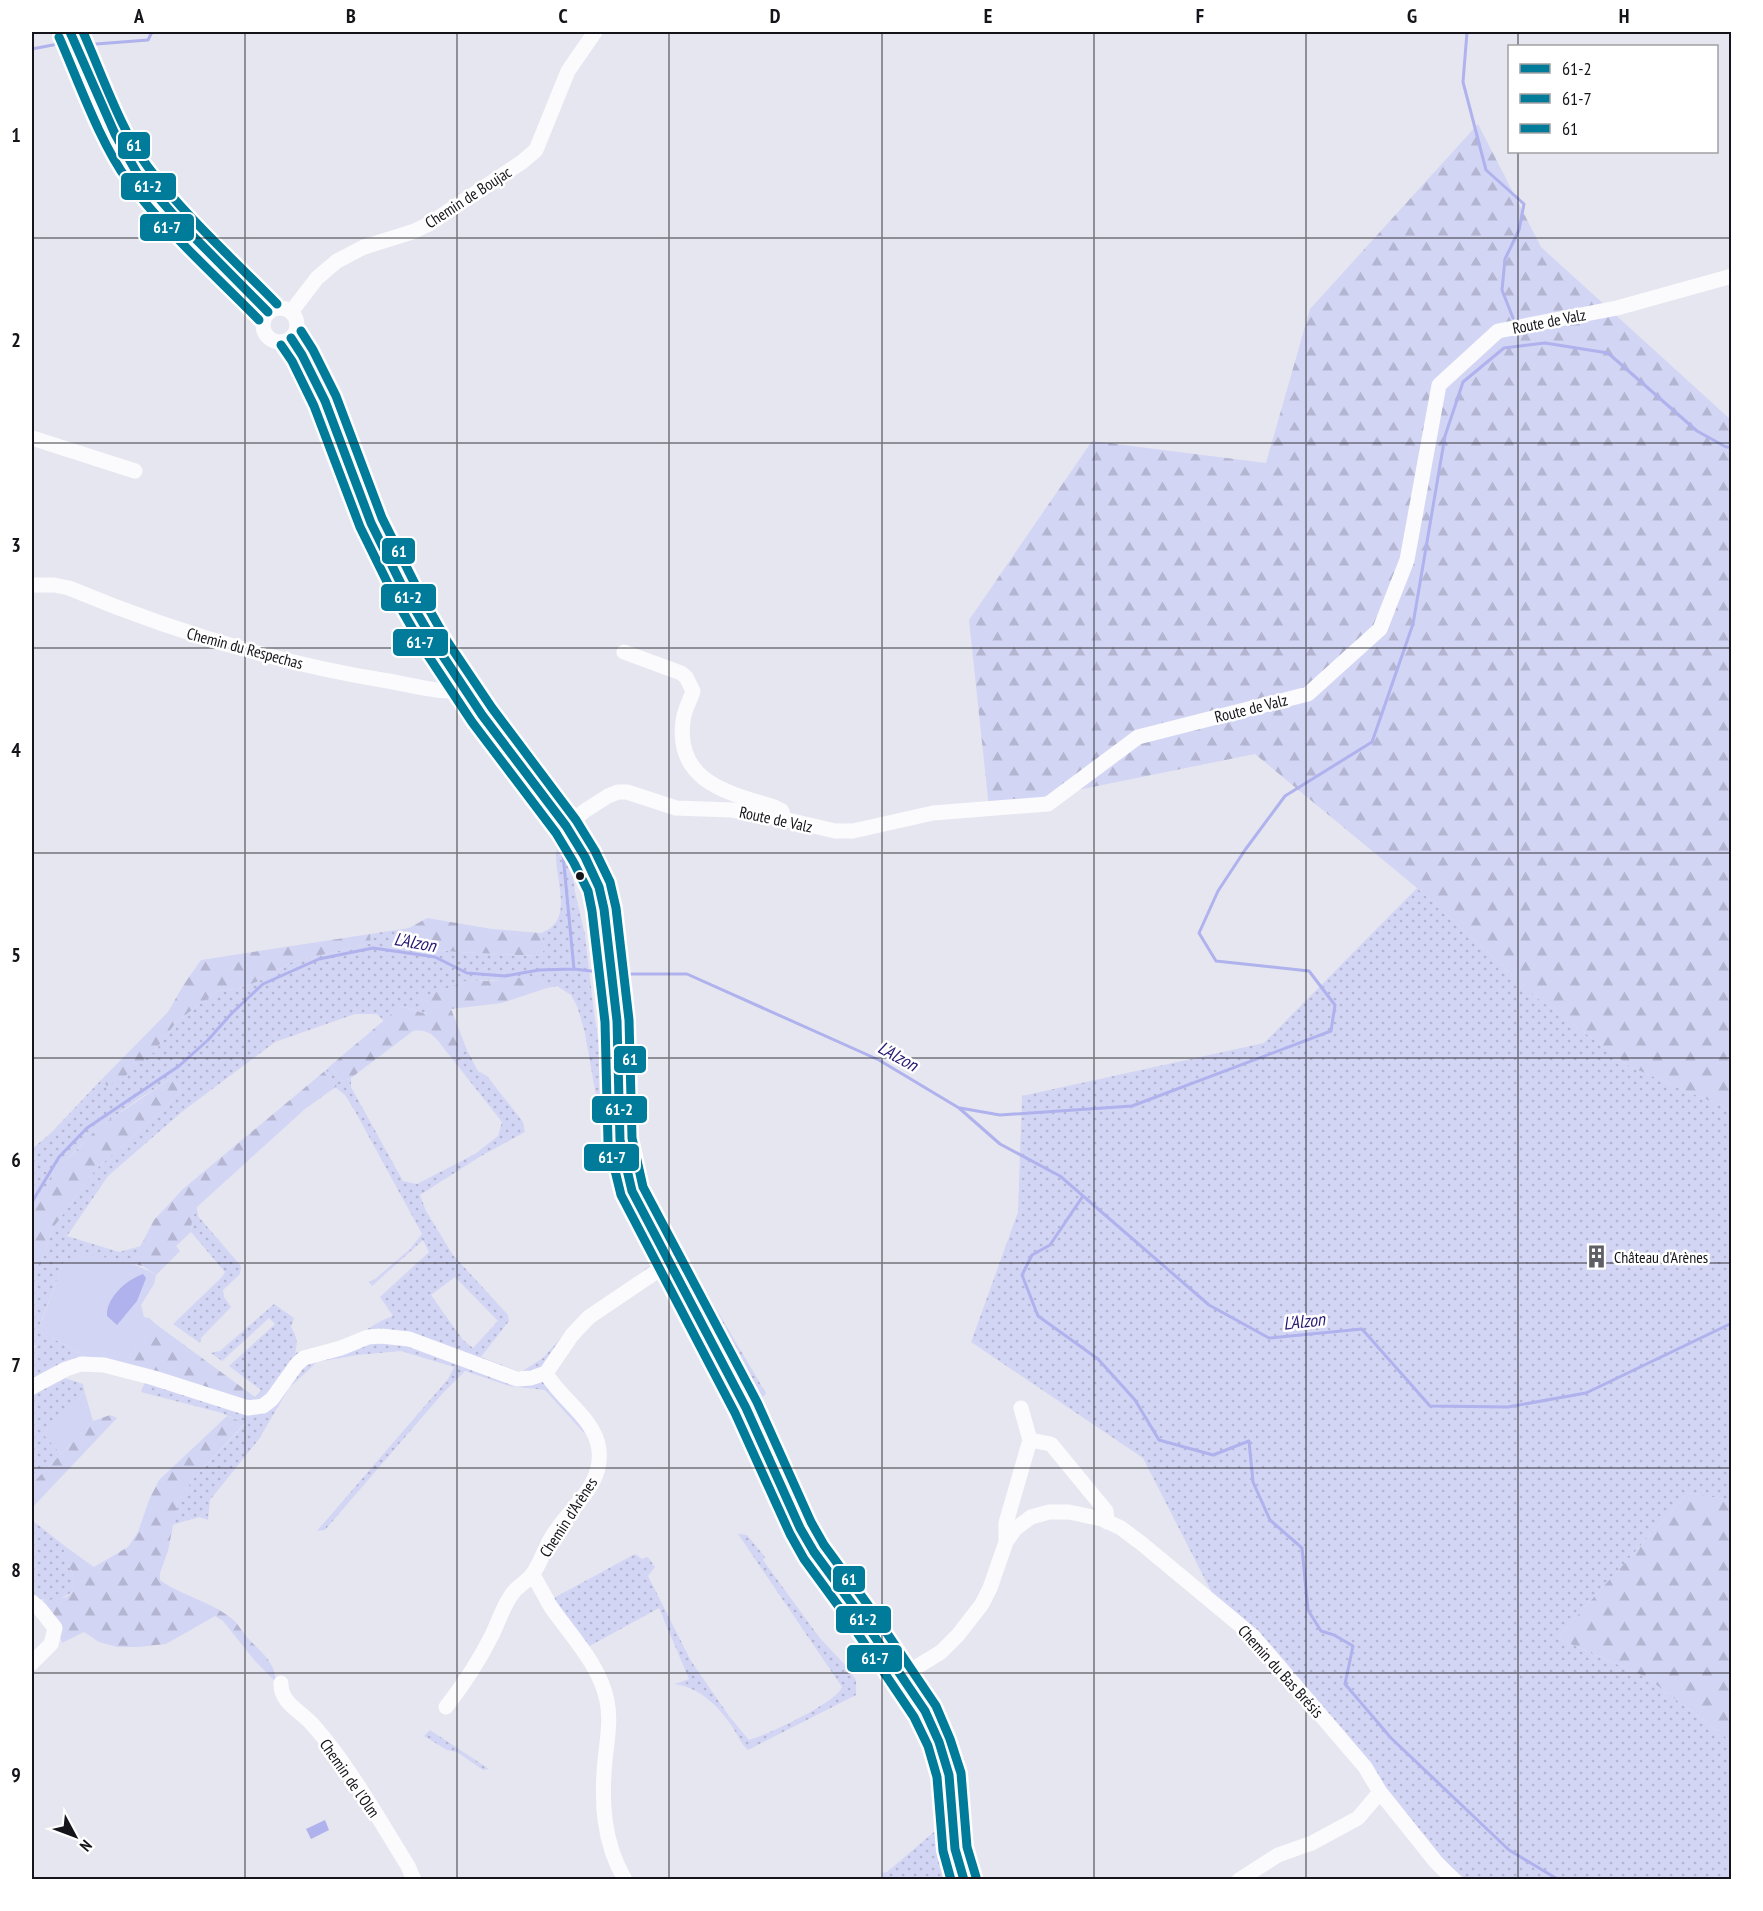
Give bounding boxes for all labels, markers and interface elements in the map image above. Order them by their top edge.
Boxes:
text: A [133,3,145,29]
text: B [346,3,356,29]
text: C [558,3,568,29]
text: D [770,3,781,29]
text: E [984,3,992,29]
text: F [1196,3,1204,29]
text: G [1407,3,1417,29]
text: H [1619,3,1629,29]
legend [1508,45,1718,153]
text: 61-2 [1562,57,1592,80]
text: 61-7 [1562,87,1592,110]
text: 61 [1562,117,1578,140]
text: 1 [11,122,21,148]
line badge: 61 [117,131,151,160]
text: 61 [126,135,142,155]
street label: Chemin de Boujac [421,161,515,232]
line badge: 61-2 [120,172,177,201]
text: 61-2 [134,176,162,196]
line badge: 61-7 [139,213,195,242]
text: 61-7 [153,217,181,237]
street label: Route de Valz [1511,304,1588,338]
text: 2 [11,327,21,353]
text: 3 [11,532,21,558]
line badge: 61 [381,537,416,565]
text: 61 [391,541,407,561]
line badge: 61-2 [380,583,437,612]
text: 61-2 [394,587,422,607]
street label: Chemin du Respechas [185,623,305,673]
line badge: 61-7 [392,628,449,657]
text: 61-7 [406,632,434,652]
street label: Route de Valz [1212,689,1290,727]
text: 4 [11,737,21,763]
street label: Route de Valz [738,801,815,837]
unlabelled marker [574,870,586,882]
water label: L'Alzon [392,927,439,957]
text: 5 [11,942,21,968]
water label: L'Alzon [874,1036,923,1077]
line badge: 61 [613,1045,647,1074]
text: 61 [622,1049,638,1069]
line badge: 61-2 [591,1095,648,1124]
text: 61-2 [605,1099,633,1119]
line badge: 61-7 [583,1143,640,1172]
text: 6 [11,1147,21,1173]
text: 61-7 [598,1147,626,1167]
building icon: Château d'Arènes [1583,1244,1609,1270]
place label: Château d'Arènes [1614,1247,1708,1267]
water label: L'Alzon [1282,1307,1327,1335]
text: 7 [11,1352,21,1378]
street label: Chemin d'Arènes [535,1473,601,1561]
text: 8 [11,1557,21,1583]
line badge: 61 [832,1565,866,1593]
text: 61 [841,1569,857,1589]
line badge: 61-2 [835,1605,892,1634]
text: 61-2 [849,1609,877,1629]
street label: Chemin du Bas Brésis [1234,1620,1328,1722]
line badge: 61-7 [846,1644,903,1673]
text: 61-7 [861,1648,889,1668]
street label: Chemin de l'Olm [316,1735,384,1821]
text: 9 [11,1762,21,1788]
north arrow [45,1806,105,1866]
text: N [76,1836,97,1856]

